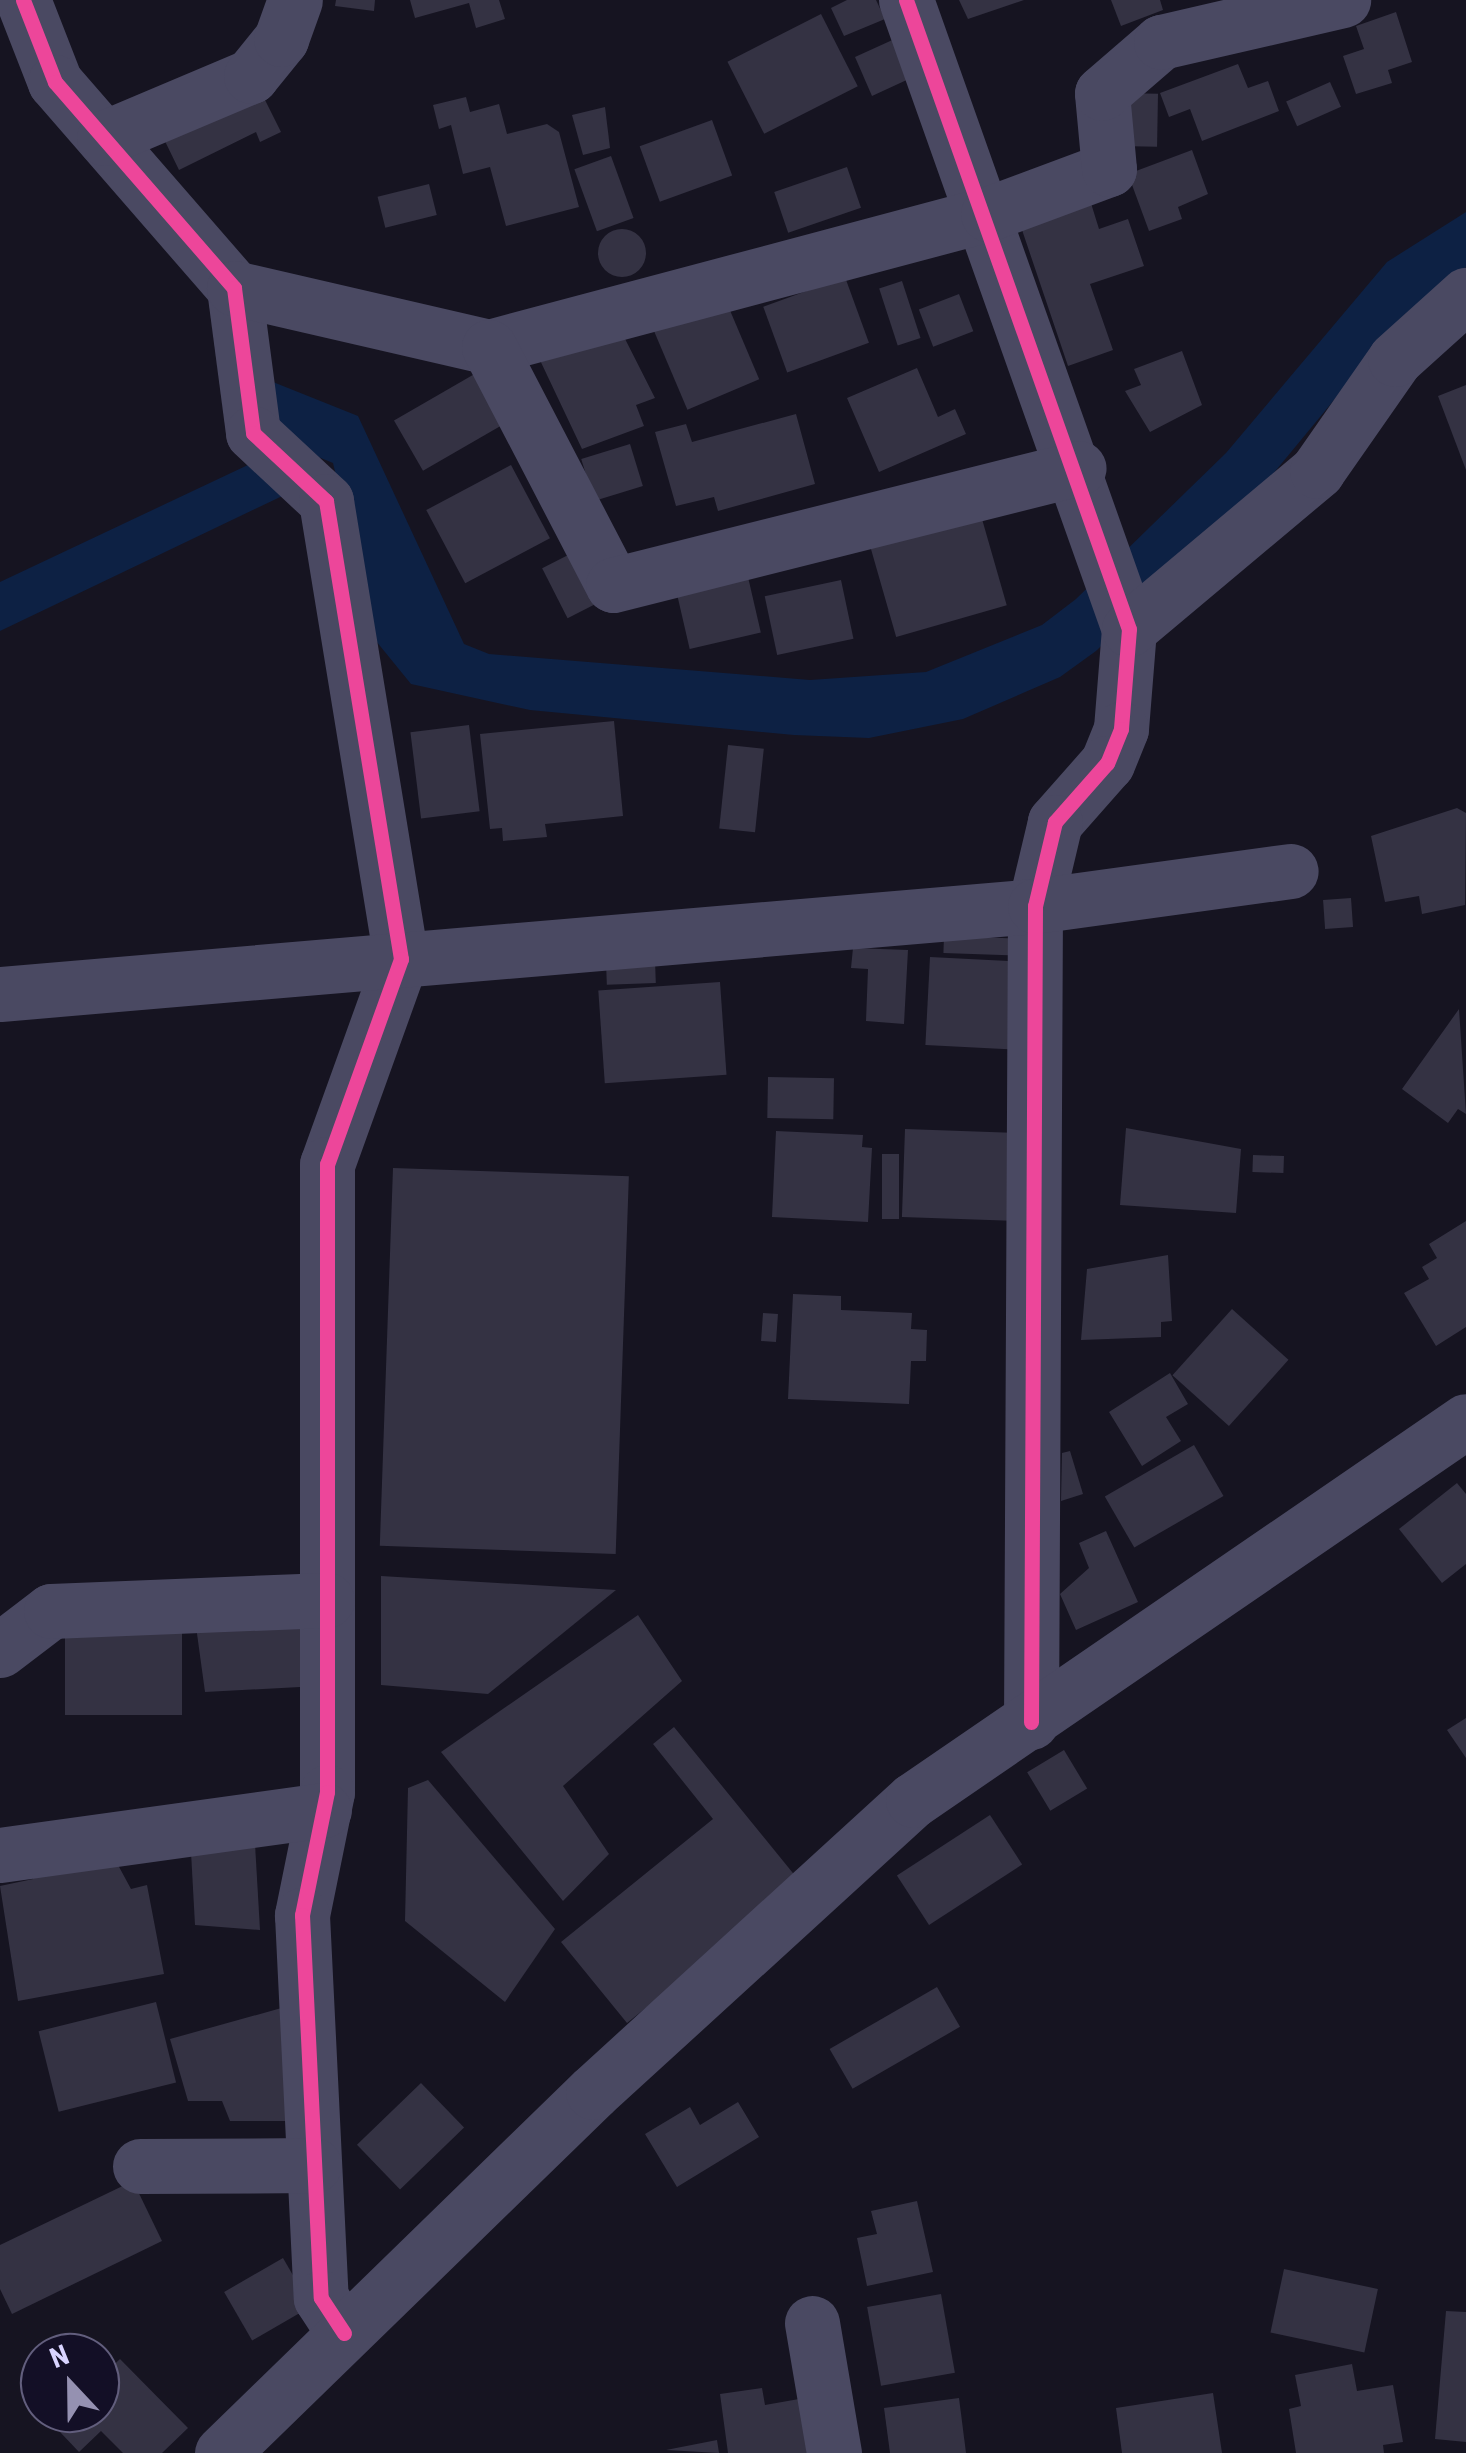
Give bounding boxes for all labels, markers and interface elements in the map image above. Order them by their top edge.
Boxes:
north arrow [20,2333,120,2433]
text: N [45,2338,73,2375]

